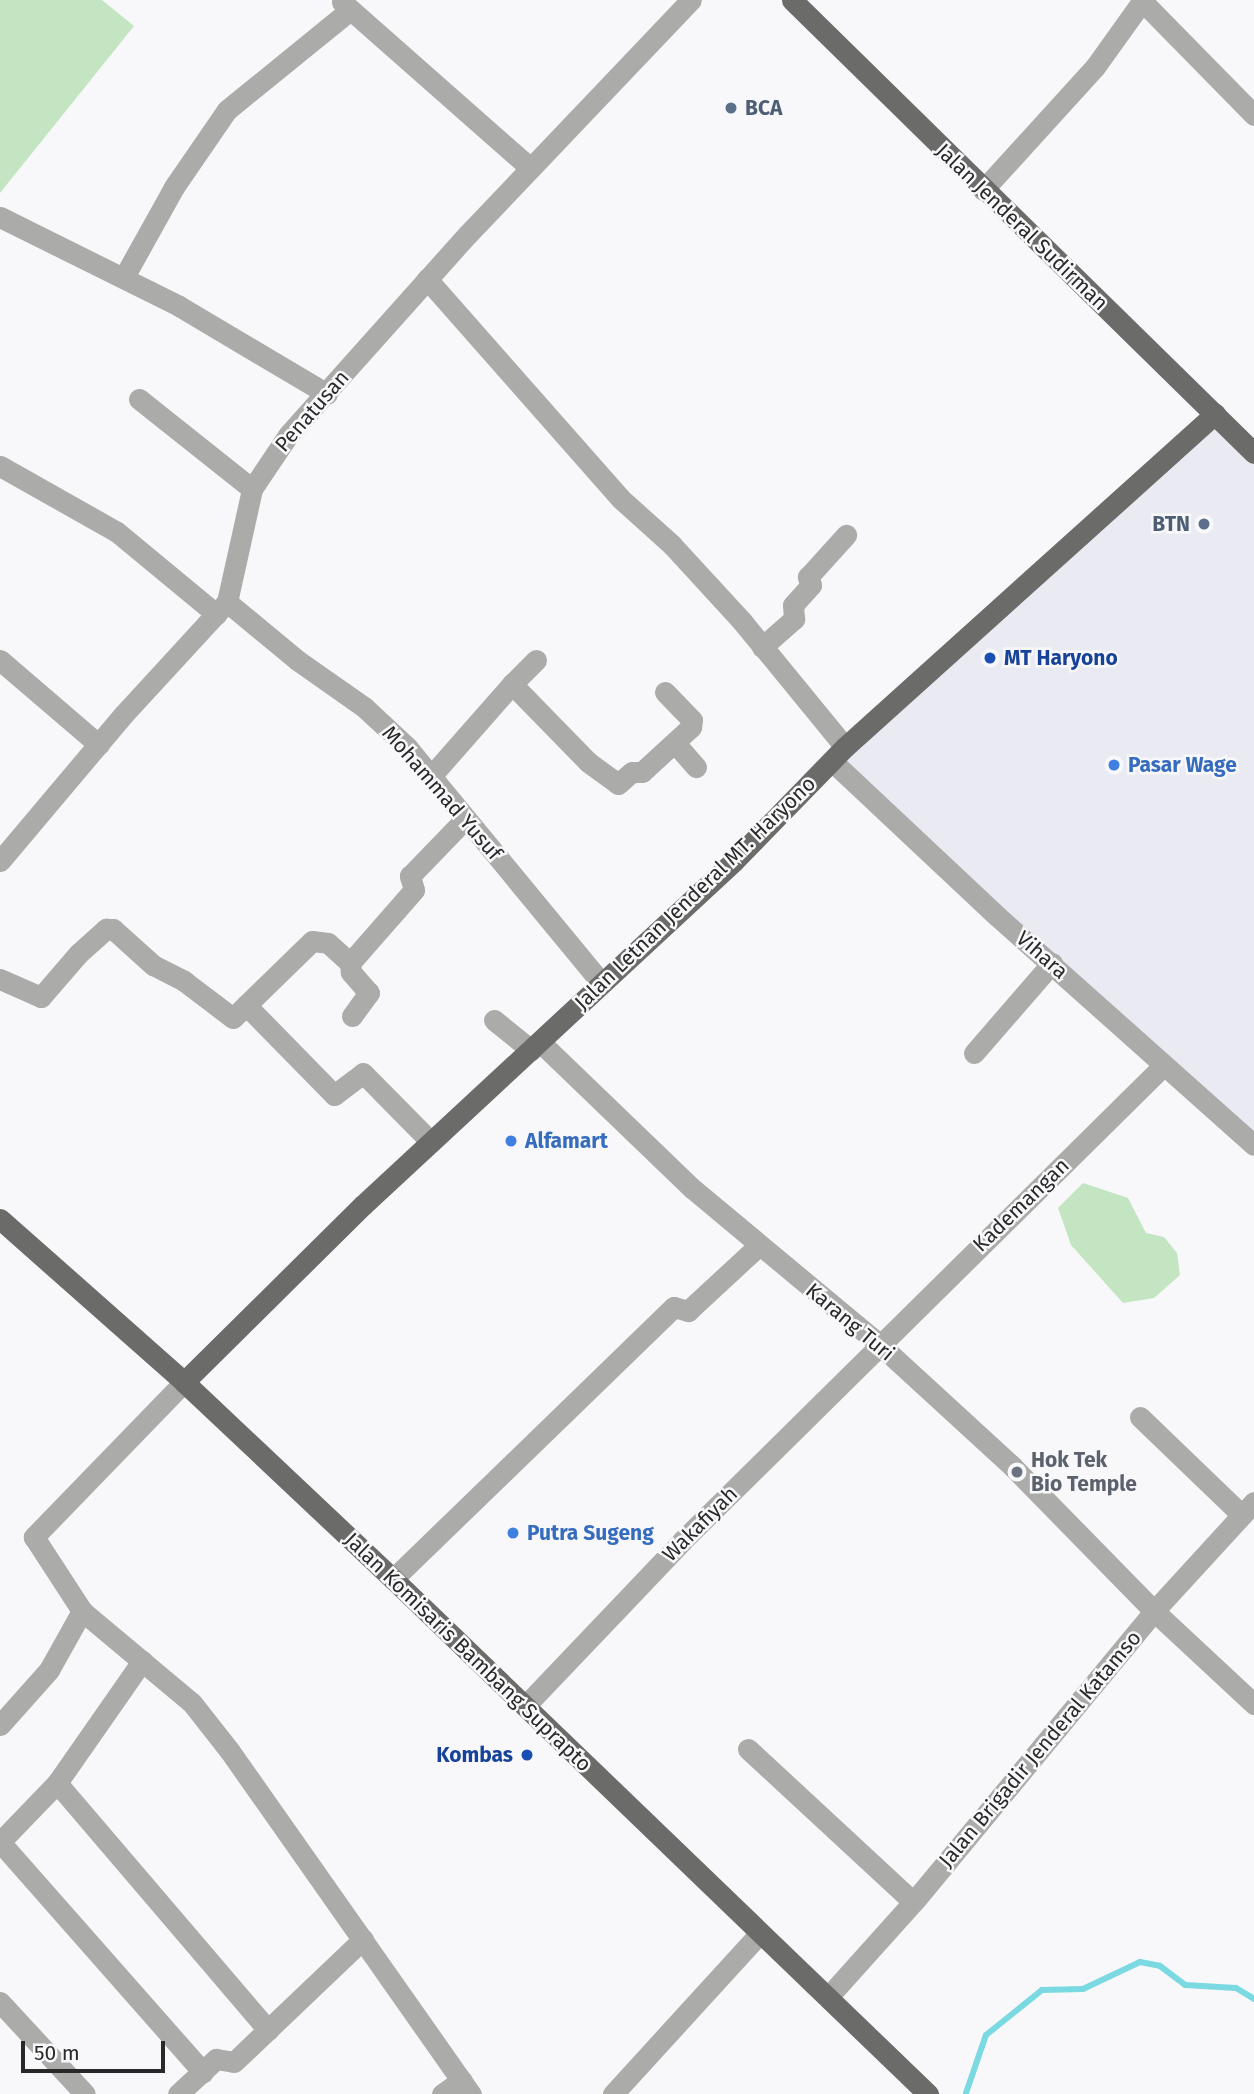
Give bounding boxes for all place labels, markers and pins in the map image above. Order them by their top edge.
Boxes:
place label: BCA [745,95,782,121]
marker: BCA [723,100,739,116]
place label: BTN [1152,511,1190,537]
marker: BTN [1196,516,1212,532]
place label: MT Haryono [1004,645,1118,671]
marker: MT Haryono [982,650,998,666]
place label: Pasar Wage [1128,752,1237,778]
marker: Pasar Wage [1106,757,1122,773]
place label: Alfamart [525,1128,608,1154]
marker: Alfamart [503,1133,519,1149]
place label: Hok Tek Bio Temple [1031,1447,1137,1497]
marker: Hok Tek Bio Temple [1009,1464,1025,1480]
place label: Putra Sugeng [527,1520,654,1546]
marker: Putra Sugeng [505,1525,521,1541]
place label: Kombas [436,1742,513,1768]
marker: Kombas [519,1747,535,1763]

